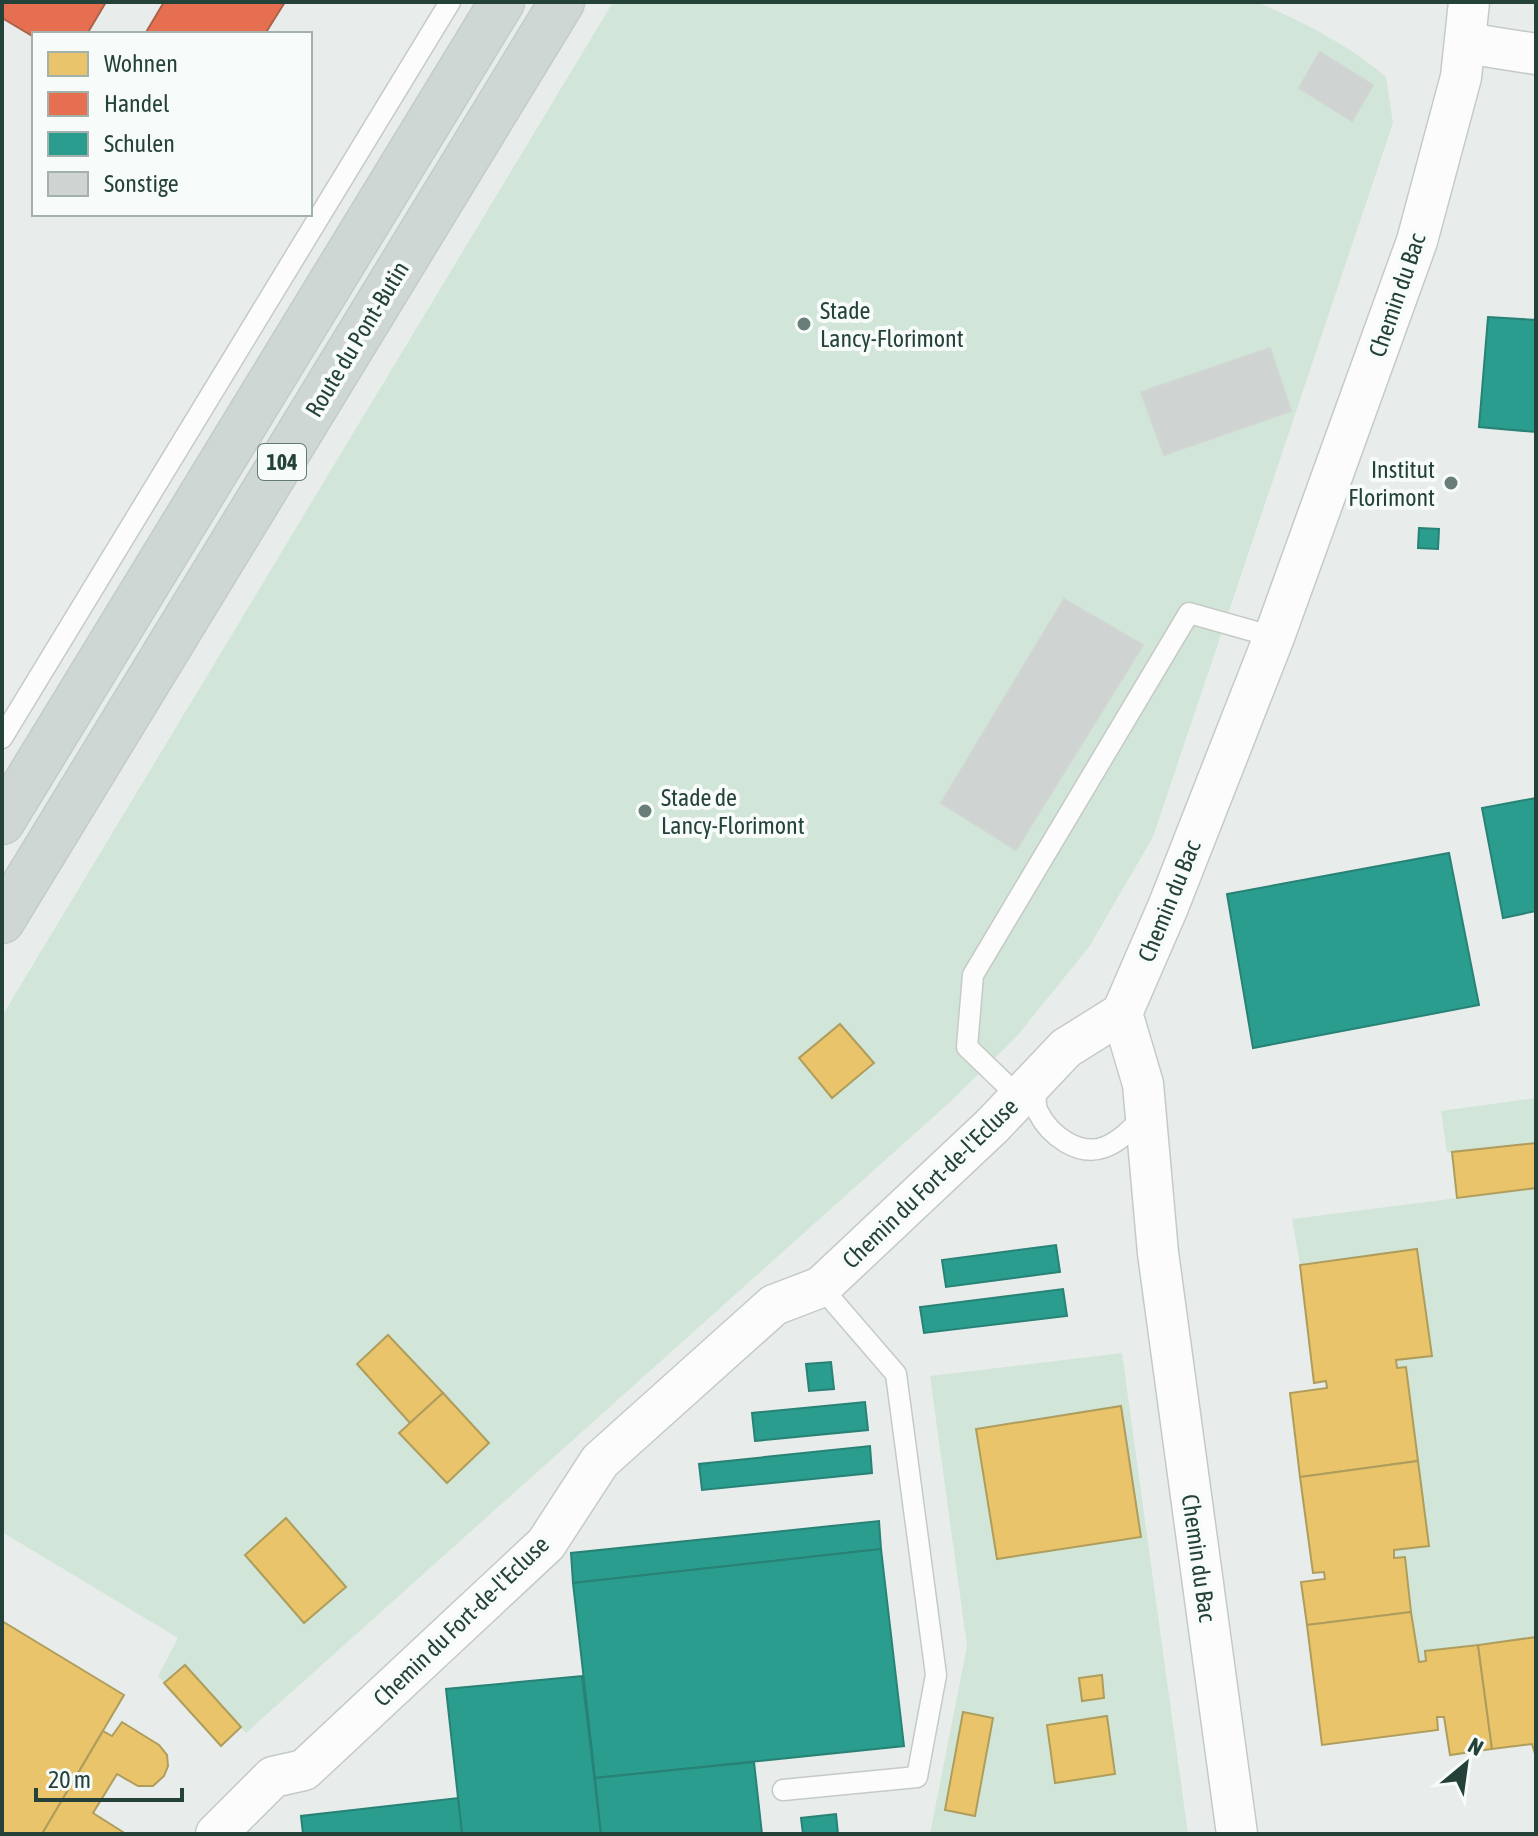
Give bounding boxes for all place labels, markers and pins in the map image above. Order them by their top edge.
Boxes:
place label: Stade Lancy-Florimont [820,297,964,352]
marker: Stade Lancy-Florimont [795,315,813,333]
place label: Institut Florimont [1348,456,1435,511]
marker: Institut Florimont [1442,474,1460,492]
place label: Stade de Lancy-Florimont [661,784,805,839]
marker: Stade de Lancy-Florimont [636,802,654,820]

